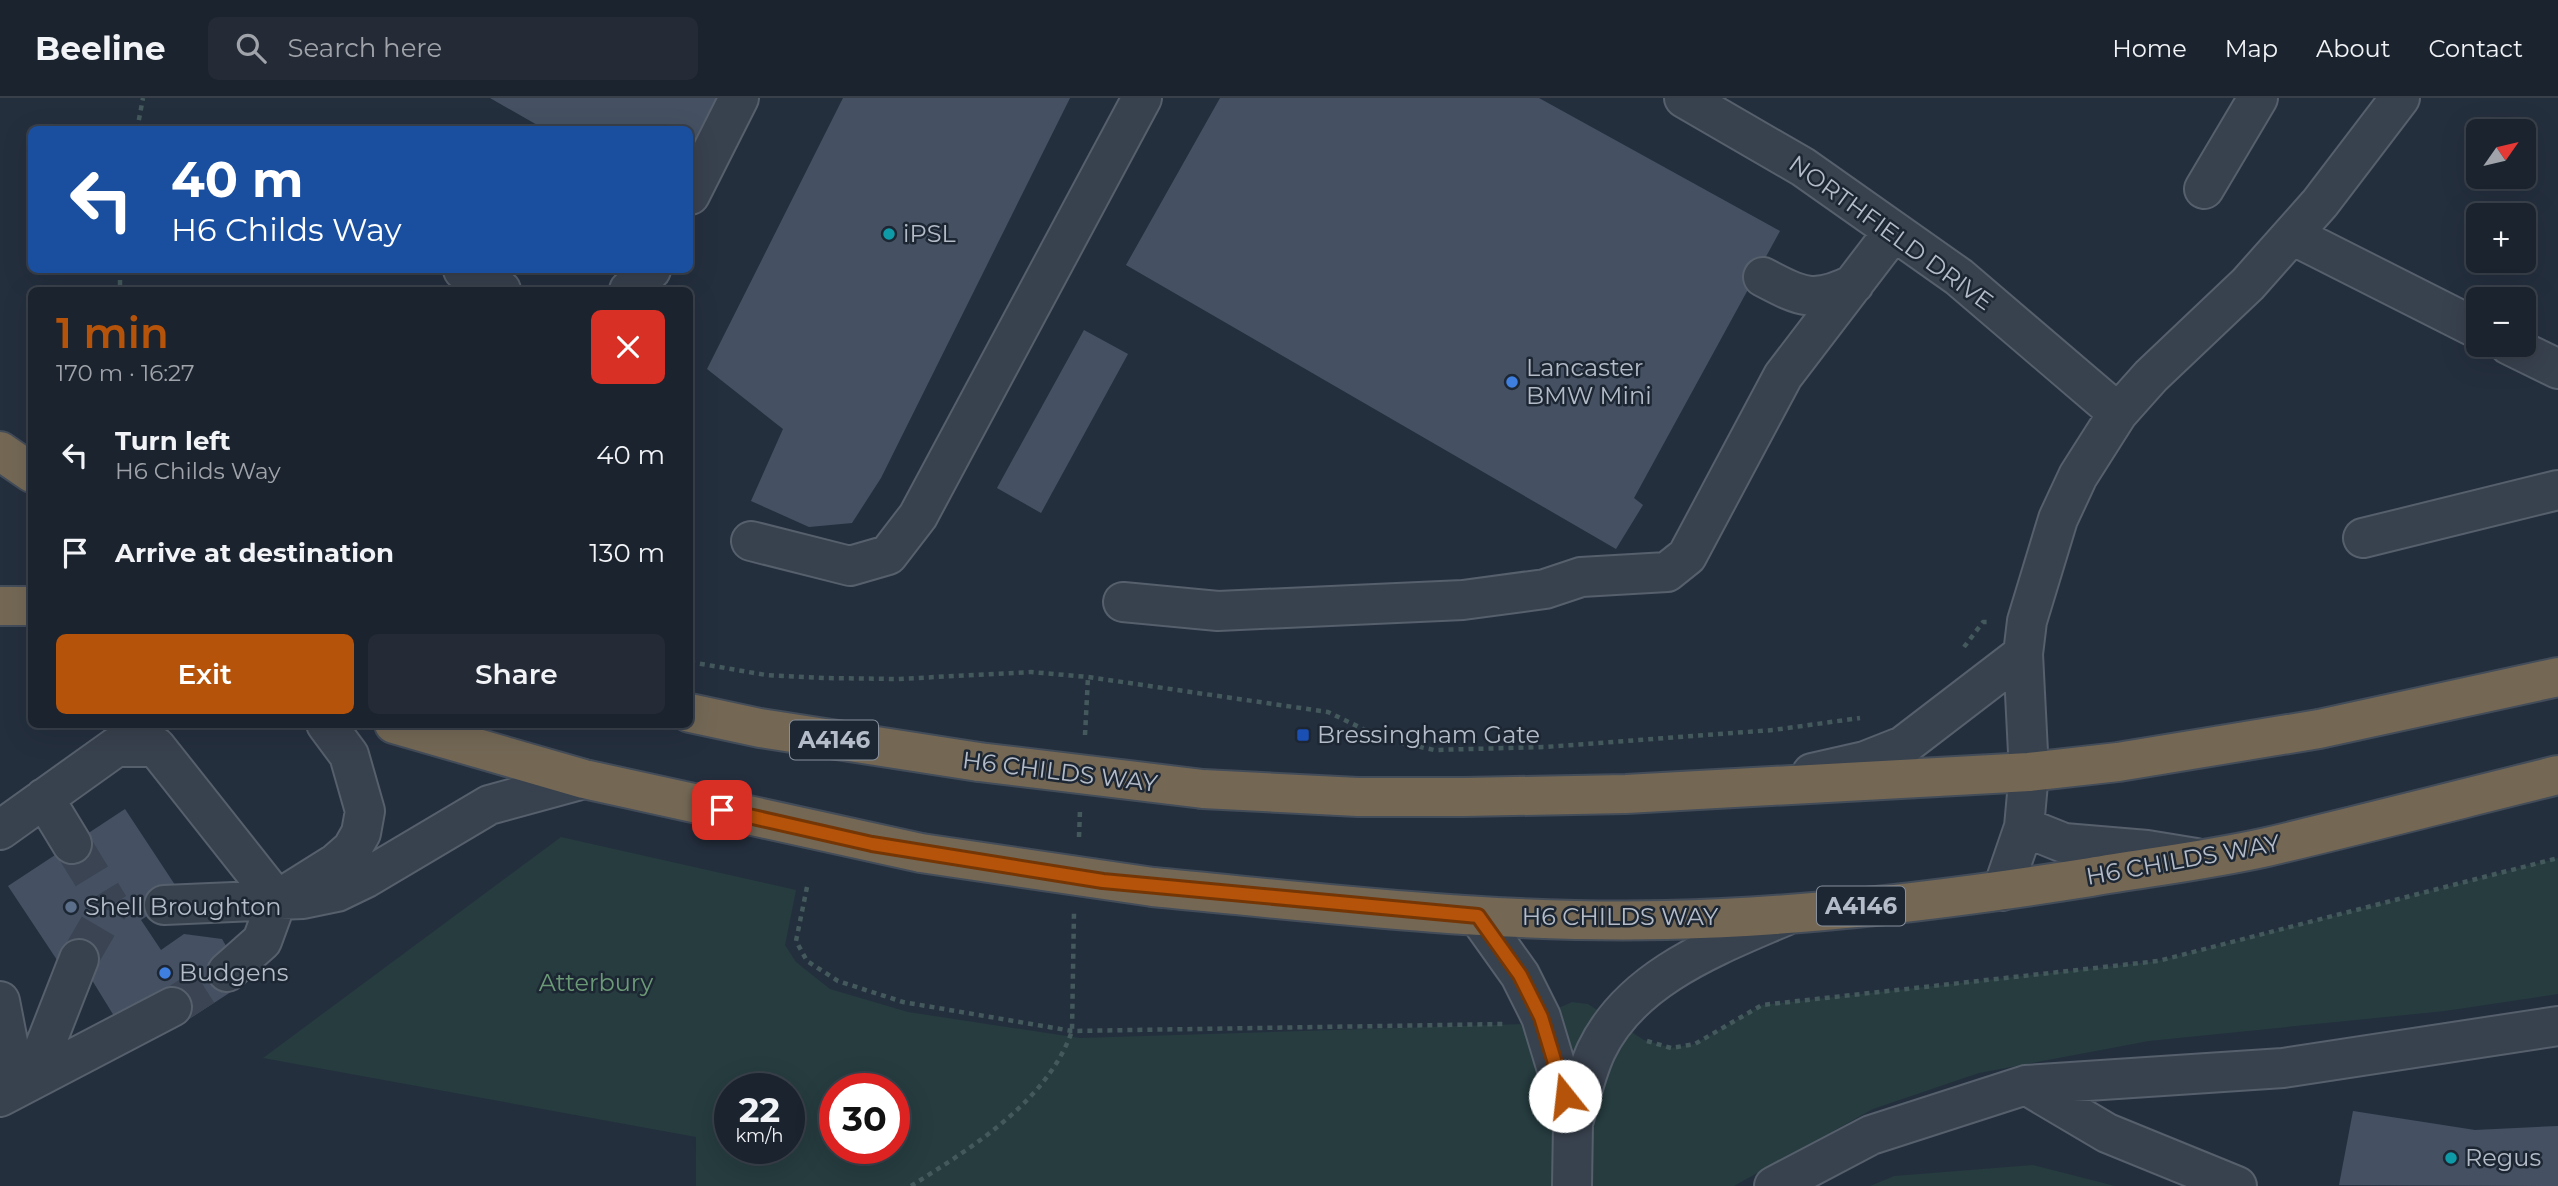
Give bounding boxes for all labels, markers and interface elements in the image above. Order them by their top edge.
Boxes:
search box [208,17,698,80]
text: Beeline [35,28,166,68]
icon: search [232,29,270,67]
text: Search here [288,32,442,64]
text: Home [2112,34,2187,63]
text: Map [2225,34,2278,63]
text: About [2316,34,2390,63]
text: Contact [2428,34,2523,63]
north arrow [2466,119,2536,189]
map controls [2466,119,2536,357]
street label: NORTHFIELD DRIVE [1784,149,1999,316]
text: 40 m [171,150,303,209]
icon: left [56,154,147,245]
button: + [2466,203,2536,273]
text: H6 Childs Way [171,210,402,249]
place label: iPSL [903,219,956,248]
marker: iPSL [881,226,897,242]
button: − [2466,287,2536,357]
text: 1 min [56,307,169,359]
button: close [591,310,665,384]
place label: Lancaster BMW Mini [1526,353,1652,410]
text: 170 m · 16:27 [56,359,195,387]
marker: Lancaster BMW Mini [1504,374,1520,390]
text: Turn left [115,425,231,457]
icon: left [56,436,94,474]
text: 40 m [596,439,665,471]
text: H6 Childs Way [115,457,281,485]
icon: arrive [56,534,94,572]
text: Arrive at destination [115,537,394,569]
text: 130 m [589,537,665,569]
button: Exit [56,634,354,714]
button: Share [368,634,665,714]
road number: A4146 [790,720,878,760]
place label: Bressingham Gate [1317,720,1540,749]
marker: Bressingham Gate [1295,727,1311,743]
street label: H6 CHILDS WAY [961,745,1160,798]
pin [692,780,752,840]
icon: arrive [703,791,741,829]
street label: H6 CHILDS WAY [2084,828,2283,891]
road number: A4146 [1817,886,1905,926]
place label: Shell Broughton [85,892,282,921]
marker: Shell Broughton [63,899,79,915]
street label: H6 CHILDS WAY [1522,902,1719,931]
place label: Budgens [179,958,288,987]
marker: Budgens [157,965,173,981]
park label: Atterbury [539,968,653,997]
position arrow [1528,1059,1602,1133]
speed limit sign: 30 [819,1073,910,1164]
text: 22 [739,1088,780,1131]
text: km/h [735,1125,784,1147]
place label: Regus [2465,1143,2541,1172]
marker: Regus [2443,1150,2459,1166]

